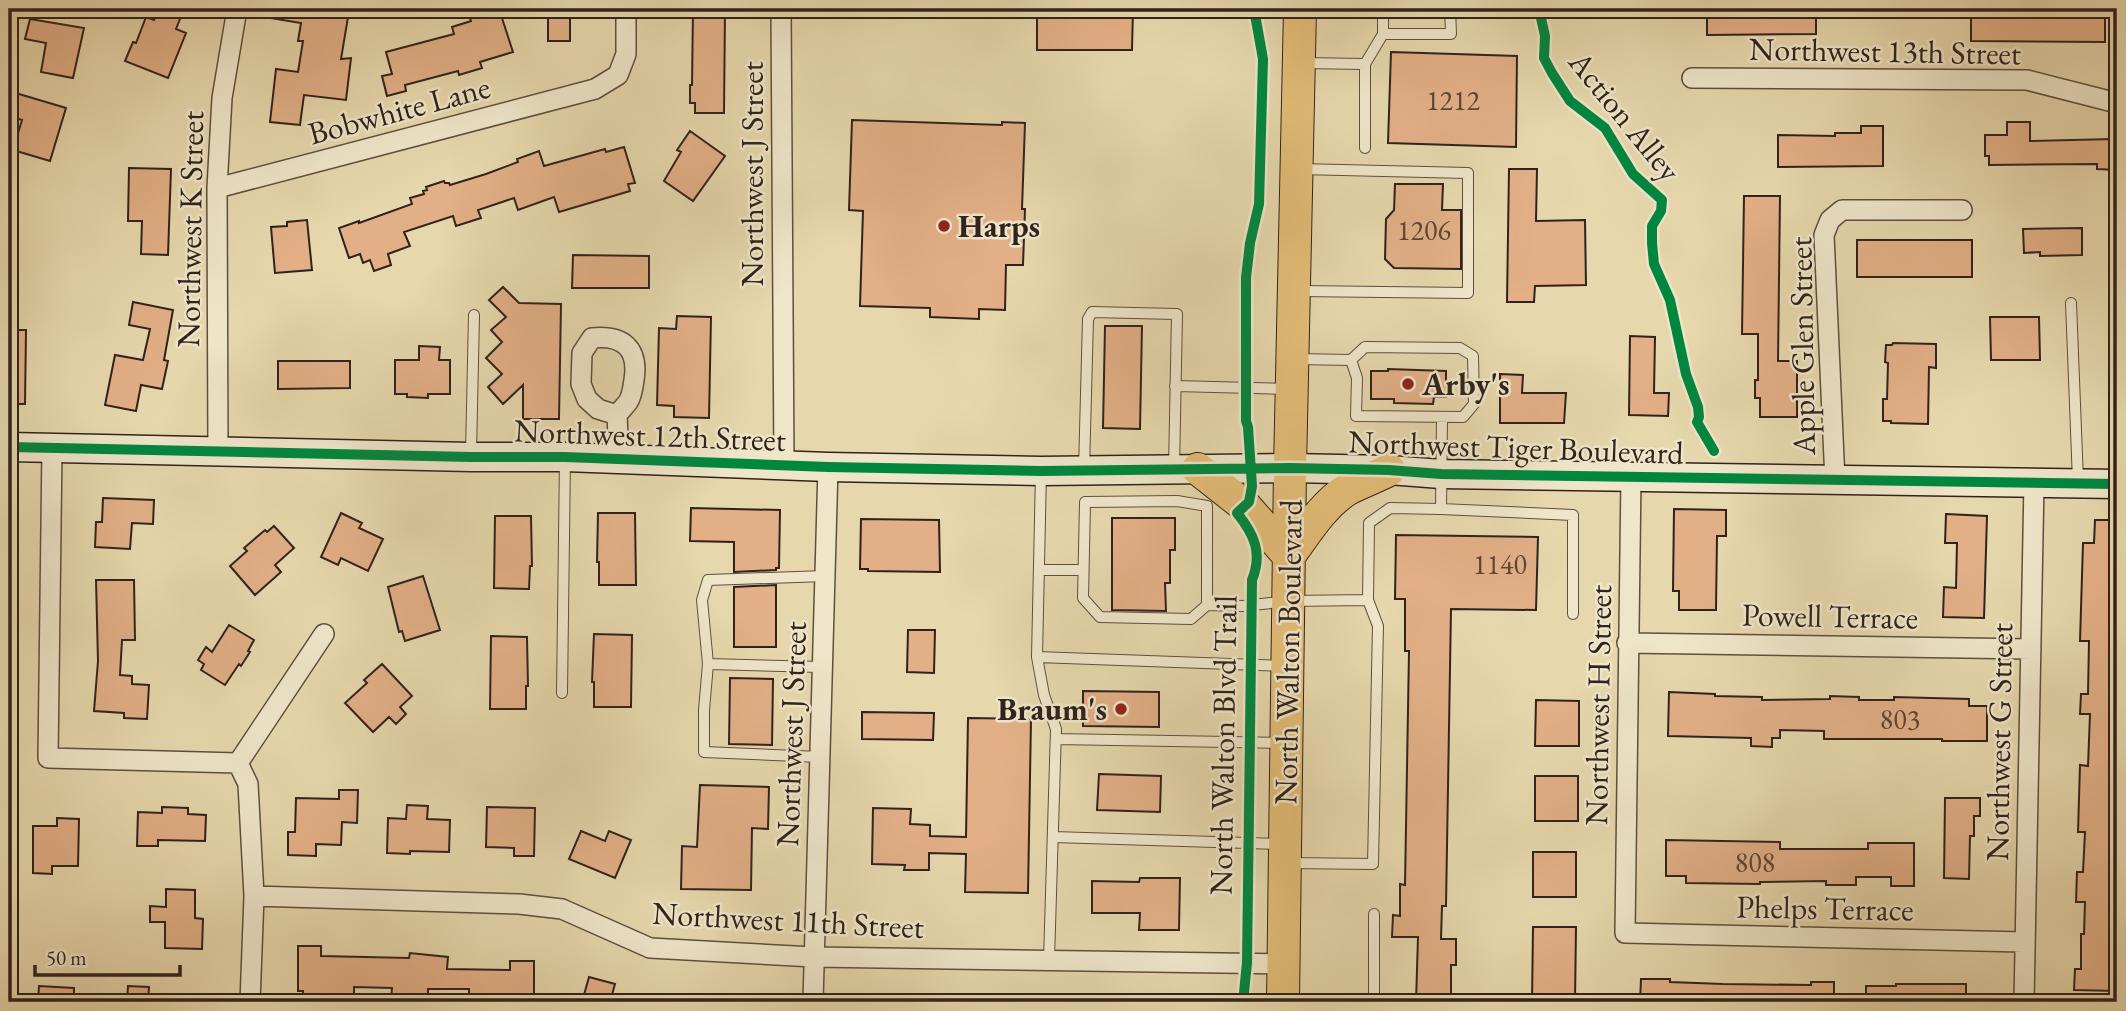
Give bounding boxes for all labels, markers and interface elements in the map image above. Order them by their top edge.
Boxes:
street label: Northwest 13th Street [1749,28,2021,74]
street label: Action Alley [1559,41,1691,191]
street label: Northwest J Street [731,61,773,287]
street label: Bobwhite Lane [303,66,495,154]
house number: 1212 [1426,82,1480,118]
street label: Northwest K Street [167,110,213,348]
place label: Harps [958,205,1040,247]
house number: 1206 [1397,212,1451,248]
marker: Harps [936,218,952,234]
street label: Apple Glen Street [1779,236,1825,457]
place label: Arby's [1421,363,1510,405]
marker: Arby's [1400,376,1416,392]
street label: Northwest 12th Street [513,409,787,461]
street label: Northwest Tiger Boulevard [1348,420,1685,474]
street label: North Walton Boulevard [1264,498,1312,805]
house number: 1140 [1473,546,1527,582]
street label: Northwest H Street [1575,584,1621,826]
street label: Powell Terrace [1741,593,1919,639]
street label: North Walton Blvd Trail [1199,594,1247,895]
street label: Northwest J Street [766,621,816,847]
street label: Northwest G Street [1976,623,2022,861]
place label: Braum's [997,688,1107,730]
marker: Braum's [1113,701,1129,717]
house number: 803 [1880,701,1920,737]
house number: 808 [1735,844,1775,880]
street label: Phelps Terrace [1736,885,1914,931]
street label: Northwest 11th Street [651,892,925,948]
scale bar [35,934,180,978]
text: 50 m [46,944,87,971]

